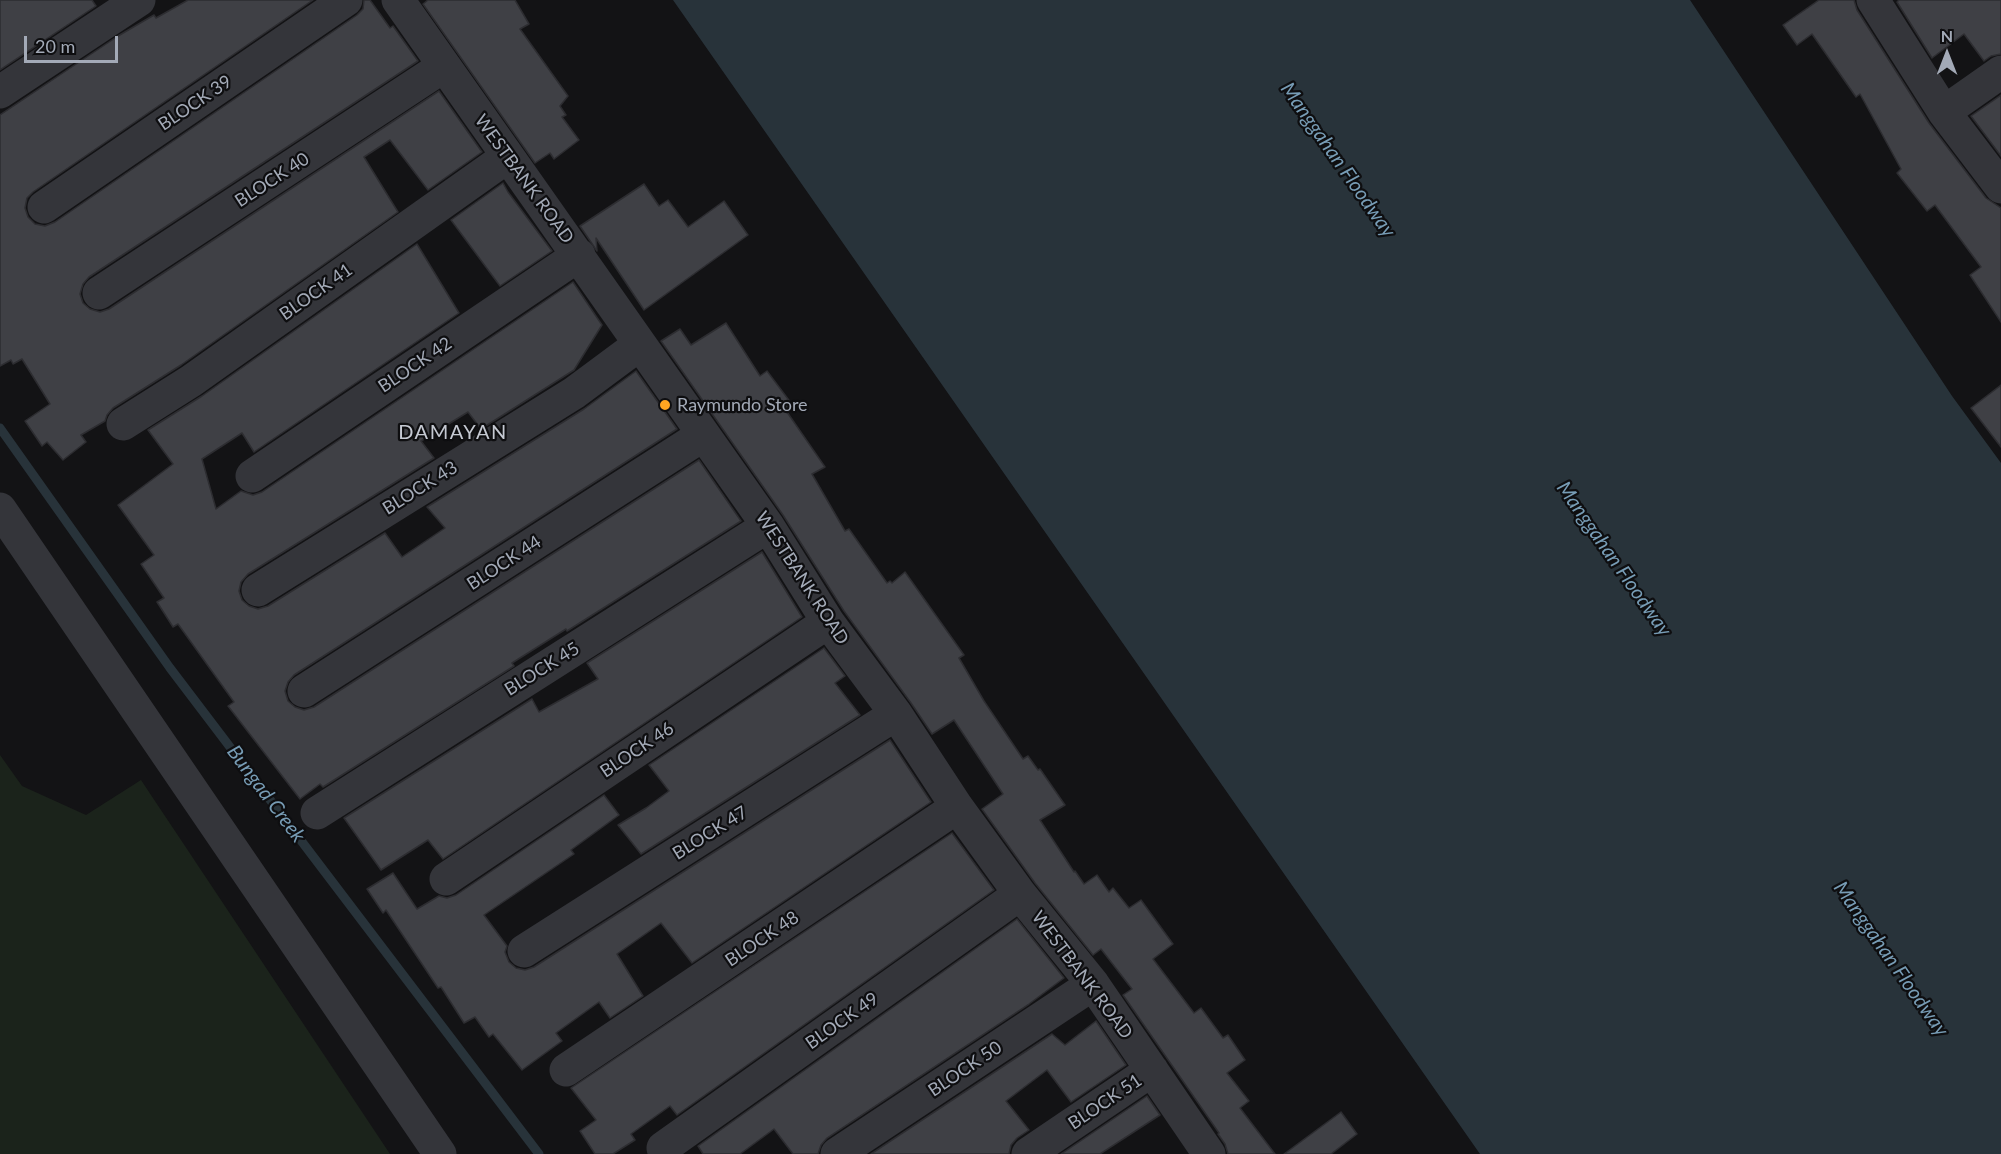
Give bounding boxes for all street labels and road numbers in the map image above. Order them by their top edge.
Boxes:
street label: BLOCK 39 [154,71,236,135]
street label: WESTBANK ROAD [470,110,578,248]
street label: BLOCK 40 [231,148,313,212]
street label: BLOCK 41 [275,259,357,325]
street label: BLOCK 42 [374,333,456,397]
street label: BLOCK 43 [379,457,461,519]
street label: WESTBANK ROAD [751,507,853,649]
street label: BLOCK 44 [463,531,545,595]
street label: BLOCK 45 [501,638,583,700]
street label: BLOCK 46 [596,718,678,782]
street label: BLOCK 47 [669,802,751,864]
street label: BLOCK 48 [721,907,803,971]
street label: WESTBANK ROAD [1027,907,1137,1043]
street label: BLOCK 49 [801,988,883,1054]
street label: BLOCK 50 [924,1037,1006,1101]
street label: BLOCK 51 [1064,1070,1146,1134]

